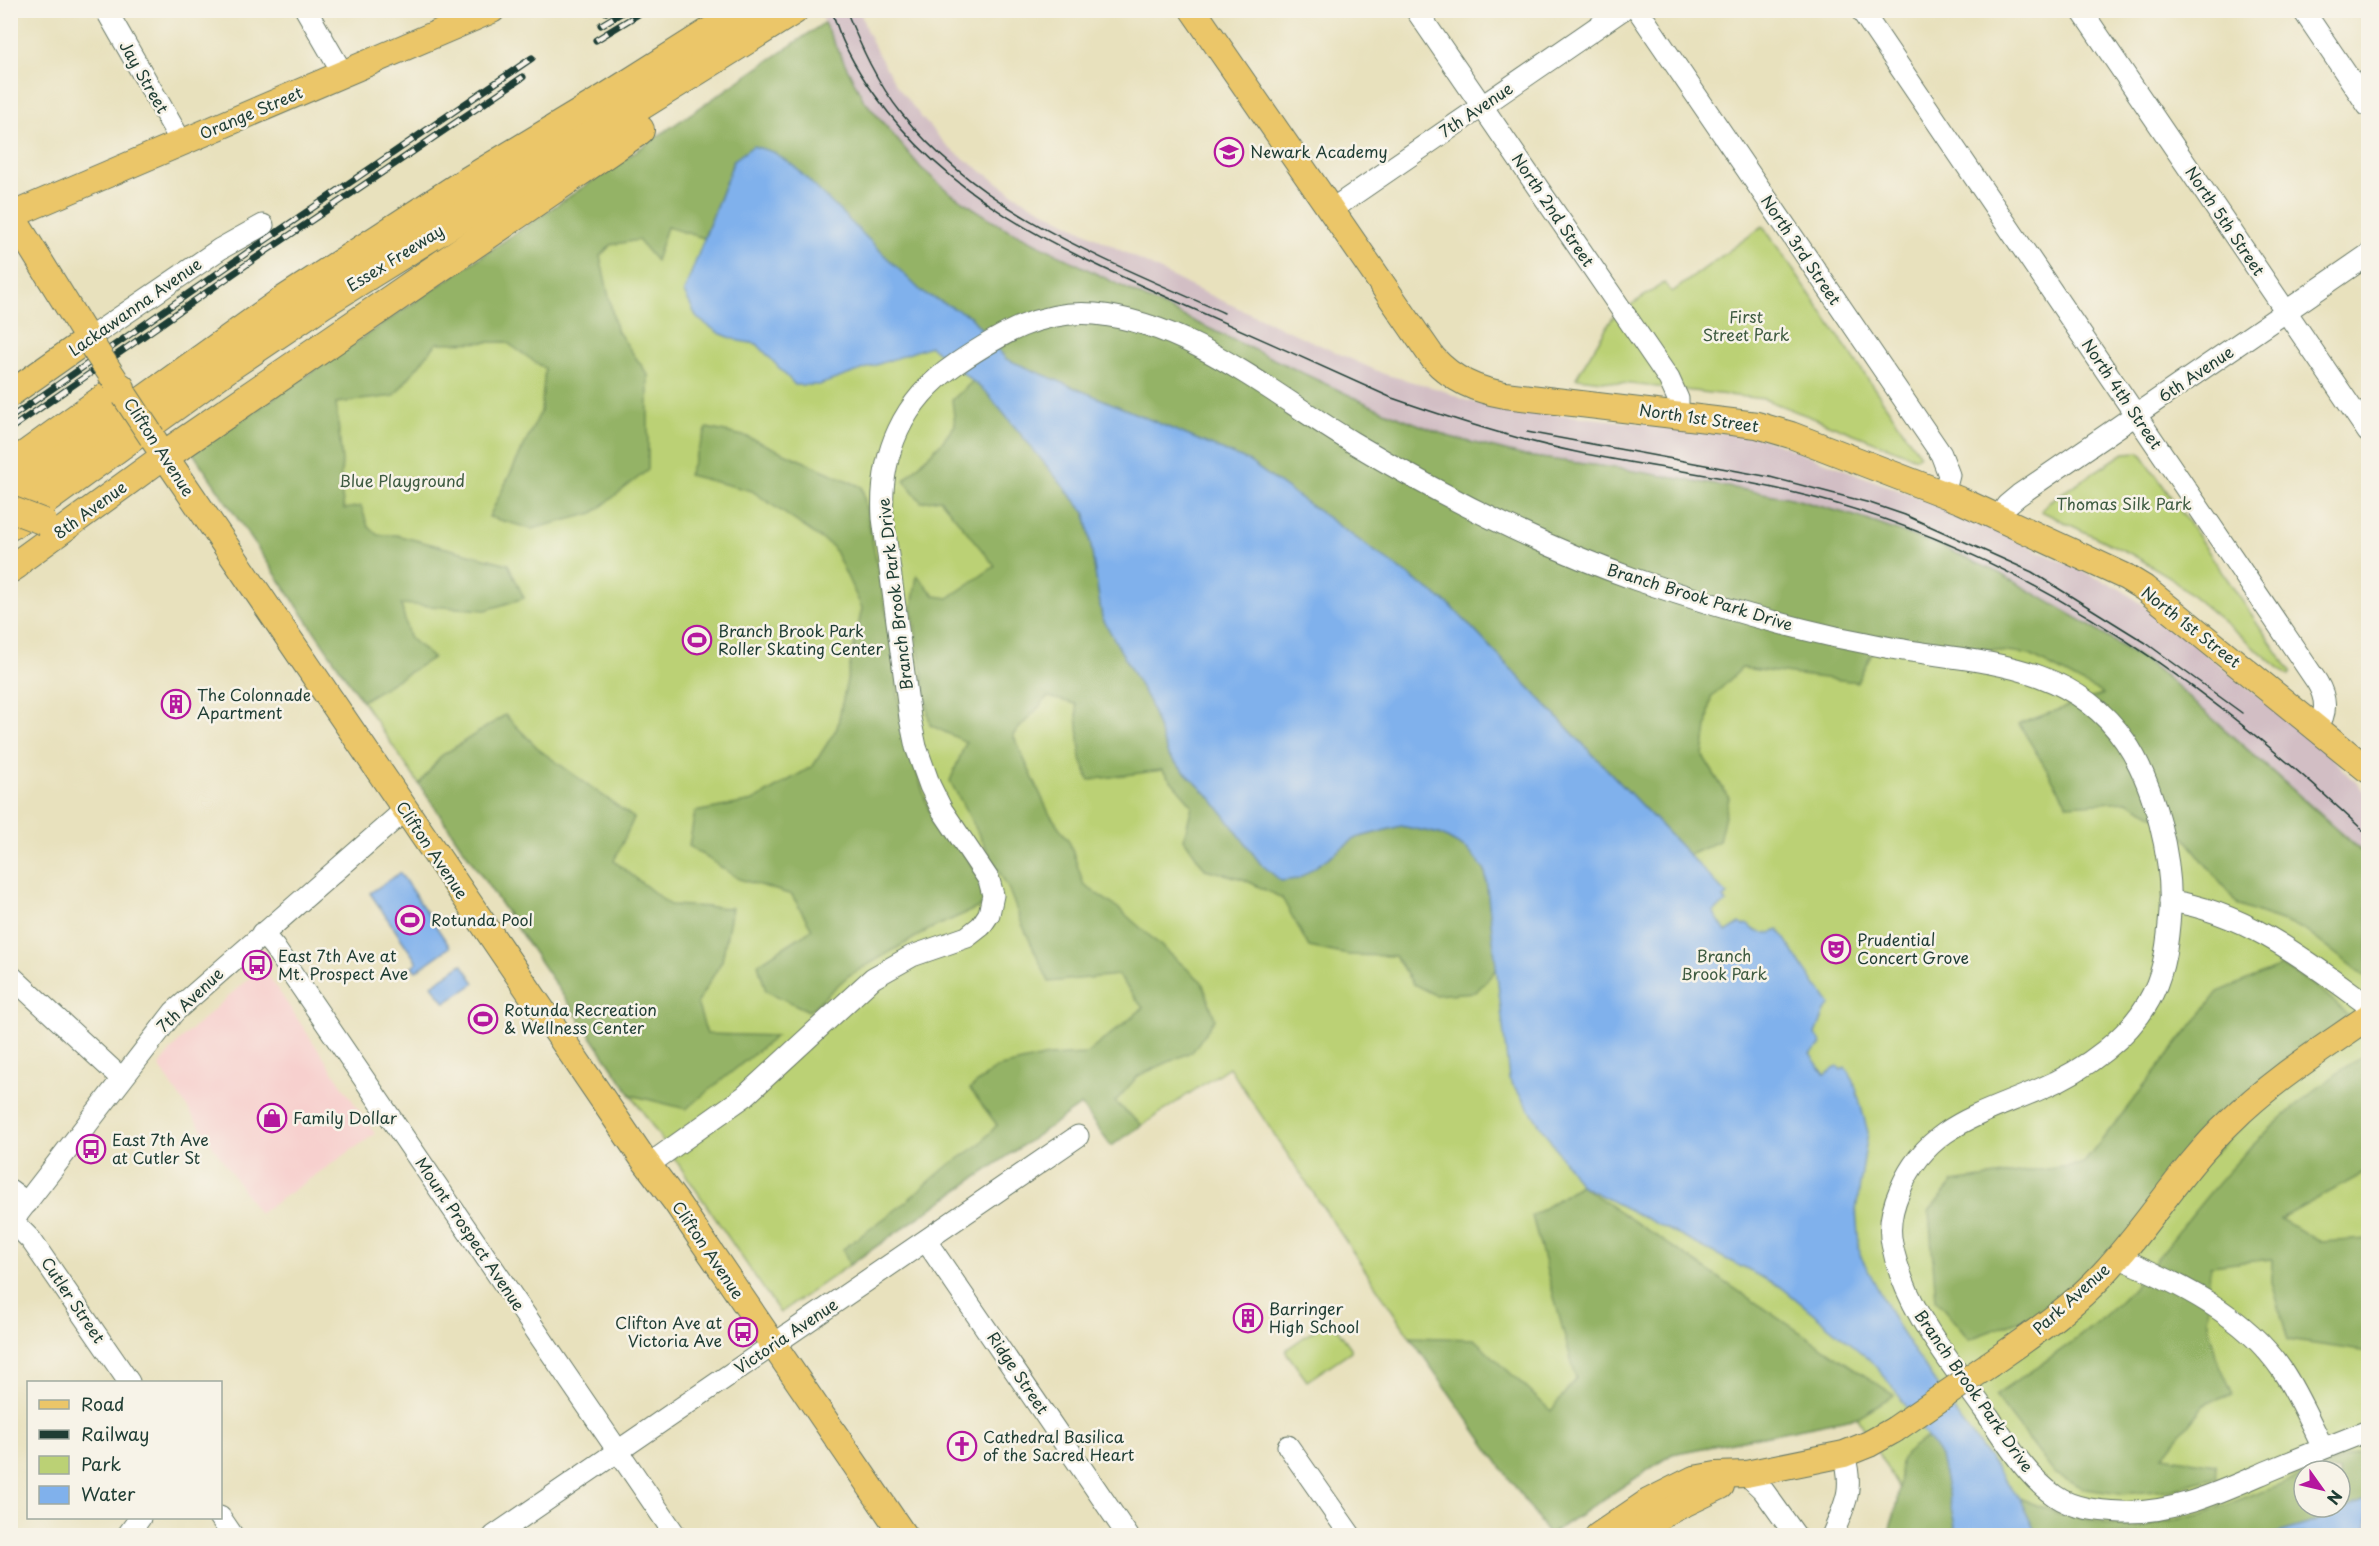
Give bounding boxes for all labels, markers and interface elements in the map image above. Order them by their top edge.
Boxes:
street label: Jay Street [114,36,176,118]
street label: 7th Avenue [1434,75,1517,143]
street label: Orange Street [195,79,306,145]
school or university icon: Newark Academy [1213,136,1245,168]
place label: Newark Academy [1250,139,1388,163]
street label: North 2nd Street [1507,148,1601,271]
street label: North 5th Street [2180,161,2272,280]
street label: North 3rd Street [1756,190,1848,310]
street label: Essex Freeway [341,218,448,297]
street label: Lackawanna Avenue [63,251,206,361]
park label: First Street Park [1702,304,1790,346]
street label: North 4th Street [2077,333,2169,454]
street label: 6th Avenue [2153,339,2238,407]
street label: Clifton Avenue [119,392,201,501]
street label: North 1st Street [1638,397,1761,437]
park label: Blue Playground [339,468,465,492]
street label: 8th Avenue [48,474,131,544]
park label: Thomas Silk Park [2056,491,2192,515]
street label: Branch Brook Park Drive [870,496,918,692]
street label: Branch Brook Park Drive [1604,556,1797,636]
street label: North 1st Street [2137,580,2247,673]
place label: Branch Brook Park Roller Skating Center [718,618,884,660]
sports icon: Branch Brook Park Roller Skating Center [681,624,713,656]
place label: The Colonnade Apartment [197,682,311,724]
building icon: The Colonnade Apartment [160,688,192,720]
street label: Clifton Avenue [391,796,475,903]
sports icon: Rotunda Pool [394,904,426,936]
place label: Rotunda Pool [431,907,533,931]
place label: Prudential Concert Grove [1857,927,1969,969]
theatre icon: Prudential Concert Grove [1820,933,1852,965]
place label: East 7th Ave at Mt. Prospect Ave [278,943,408,985]
park label: Branch Brook Park [1681,943,1767,985]
bus stop icon: East 7th Ave at Mt. Prospect Ave [241,949,273,981]
street label: 7th Avenue [151,961,228,1037]
place label: Rotunda Recreation & Wellness Center [504,997,657,1039]
sports icon: Rotunda Recreation & Wellness Center [467,1003,499,1035]
shop icon: Family Dollar [256,1102,288,1134]
place label: Family Dollar [293,1105,398,1129]
place label: East 7th Ave at Cutler St [112,1127,209,1169]
bus stop icon: East 7th Ave at Cutler St [75,1133,107,1165]
street label: Mount Prospect Avenue [410,1152,532,1315]
street label: Clifton Avenue [667,1196,751,1303]
street label: Cutler Street [36,1252,112,1348]
street label: Park Avenue [2026,1257,2114,1339]
street label: Victoria Avenue [729,1291,842,1379]
place label: Barringer High School [1269,1296,1359,1338]
building icon: Barringer High School [1232,1302,1264,1334]
street label: Branch Brook Park Drive [1910,1304,2040,1477]
place label: Clifton Ave at Victoria Ave [615,1310,722,1352]
bus stop icon: Clifton Ave at Victoria Ave [727,1316,759,1348]
street label: Ridge Street [982,1326,1056,1419]
legend [27,1381,222,1519]
text: Road [81,1390,125,1417]
text: Railway [81,1420,149,1447]
place label: Cathedral Basilica of the Sacred Heart [983,1424,1135,1466]
church icon: Cathedral Basilica of the Sacred Heart [946,1430,978,1462]
text: Park [81,1450,121,1477]
north arrow [2292,1459,2352,1519]
text: Water [81,1480,136,1507]
text: N [2322,1486,2349,1510]

